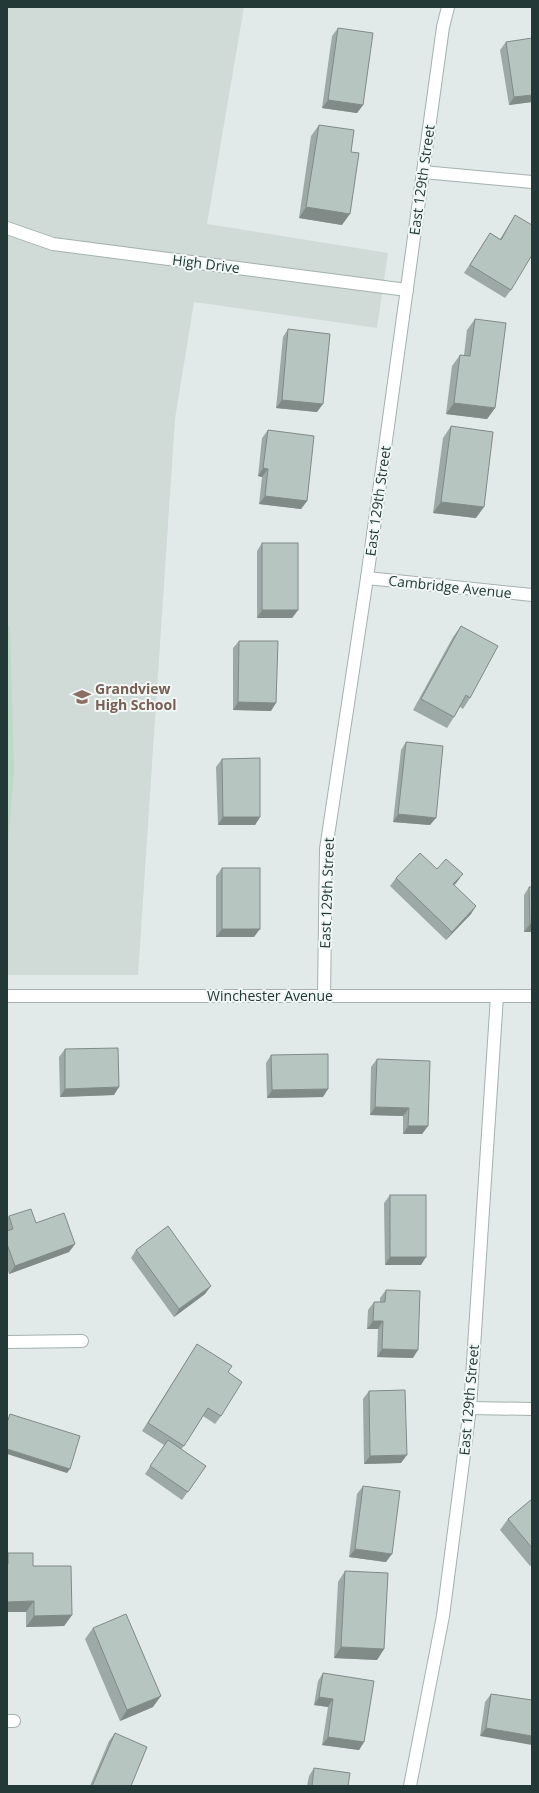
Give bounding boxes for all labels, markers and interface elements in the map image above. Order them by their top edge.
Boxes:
street label: East 129th Street [404,124,439,236]
street label: High Drive [171,250,241,277]
street label: East 129th Street [360,445,395,557]
street label: Cambridge Avenue [387,571,513,602]
place label: Grandview High School [95,679,176,714]
school or university icon: Grandview High School [72,687,92,707]
street label: East 129th Street [315,837,338,949]
street label: Winchester Avenue [207,986,333,1005]
street label: East 129th Street [454,1344,483,1456]

